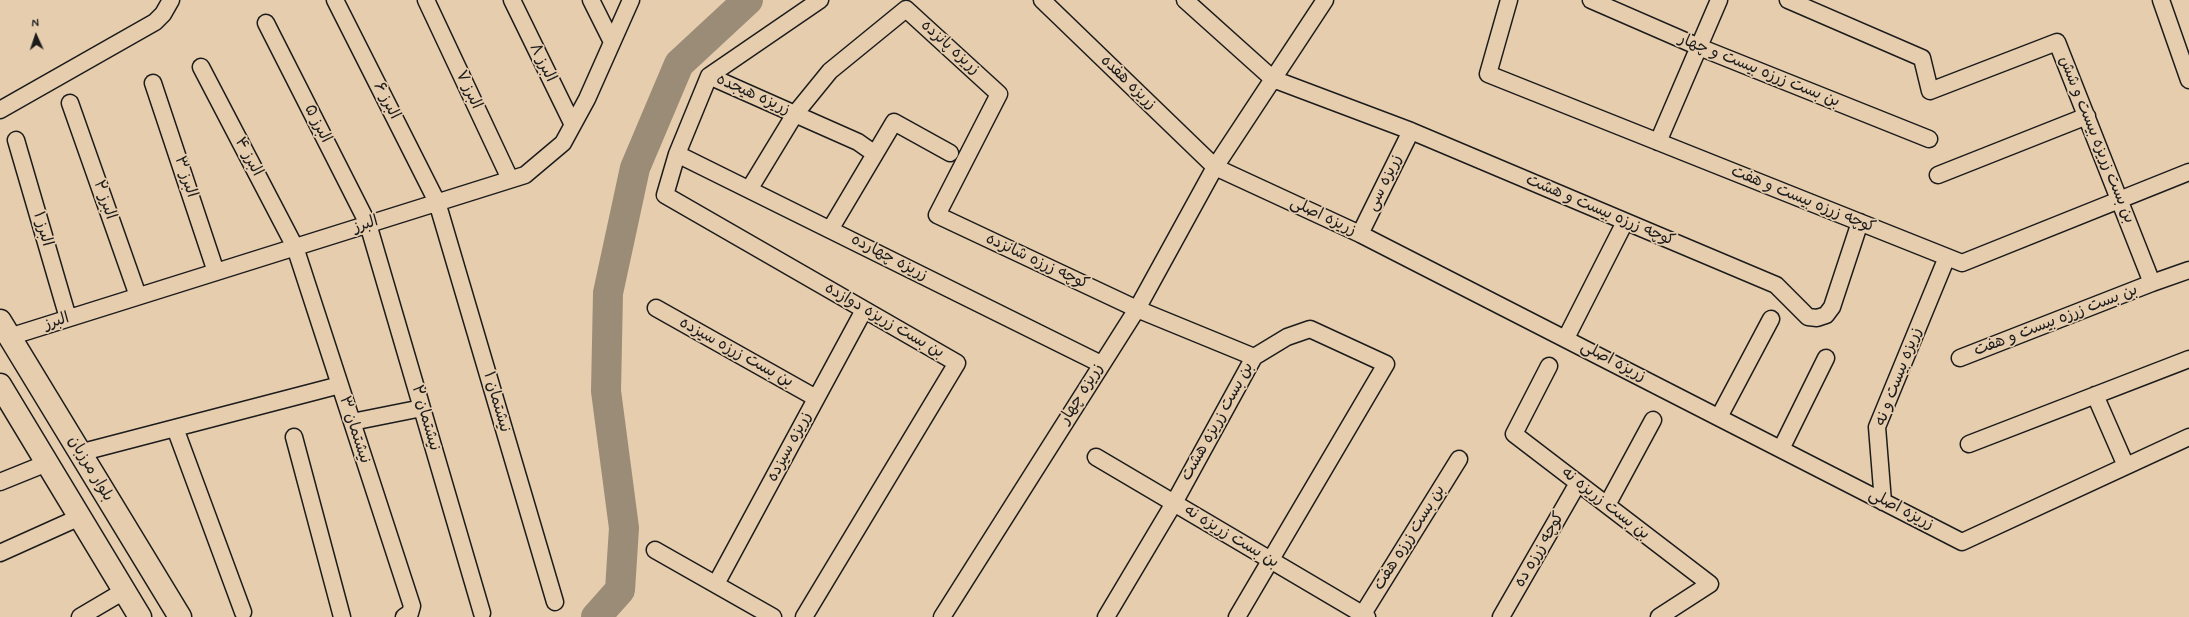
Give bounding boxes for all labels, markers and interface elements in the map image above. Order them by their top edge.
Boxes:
north arrow [16,16,56,56]
street label: زریزه پانزده [916,16,984,80]
text: N [31,17,39,31]
street label: بن بست زرزه بیست و چهار [1676,30,1842,112]
street label: البرز ۸ [524,40,560,86]
street label: زریزه هفده [1096,52,1160,114]
street label: بن بست زریزه بیست و شش [2054,54,2138,226]
street label: البرز ۷ [451,67,485,113]
street label: زریزه هیجده [713,70,793,120]
street label: البرز ۶ [369,79,403,123]
street label: البرز ۵ [299,102,335,146]
street label: البرز ۴ [230,134,266,180]
street label: زریزه سی [1363,152,1407,214]
street label: البرز ۳ [169,154,201,200]
street label: کوچه زرزه بیست و هفت [1728,162,1878,238]
street label: کوچه زرزه بیست و هشت [1523,171,1677,251]
street label: البرز ۲ [88,178,120,222]
street label: زریزه اصلی [1287,193,1359,241]
street label: البرز ۱ [28,209,56,249]
street label: البرز [351,212,381,238]
street label: زریزه چهارده [847,230,931,286]
street label: کوچه زرزه شانزده [982,230,1092,294]
street label: بن بست زریزه دوازده [821,279,947,363]
street label: بن بست زرزه بیست و هفت [1971,281,2141,361]
street label: البرز [42,309,72,335]
street label: بن بست زرزه سیزده [676,314,796,392]
street label: زریزه بیست و نه [1871,325,1927,429]
street label: زریزه اصلی [1577,337,1649,387]
street label: بن بست زریزه هشت [1178,359,1258,485]
street label: زریزه چهار [1056,360,1108,428]
street label: نيشتمان ۱ [478,369,514,435]
street label: نيشتمان ۲ [406,383,444,453]
street label: نيشتمان ۳ [334,394,374,466]
street label: زریزه سیزده [764,409,816,485]
street label: بلوار مرزبان [63,433,117,505]
street label: بن بست زریزه نه [1557,463,1653,545]
street label: بن بست زرزه هفت [1370,482,1450,594]
street label: زریزه اصلی [1865,485,1937,535]
street label: بن بست زریزه نه [1180,501,1282,573]
street label: کوچه زرزه ده [1511,509,1569,591]

